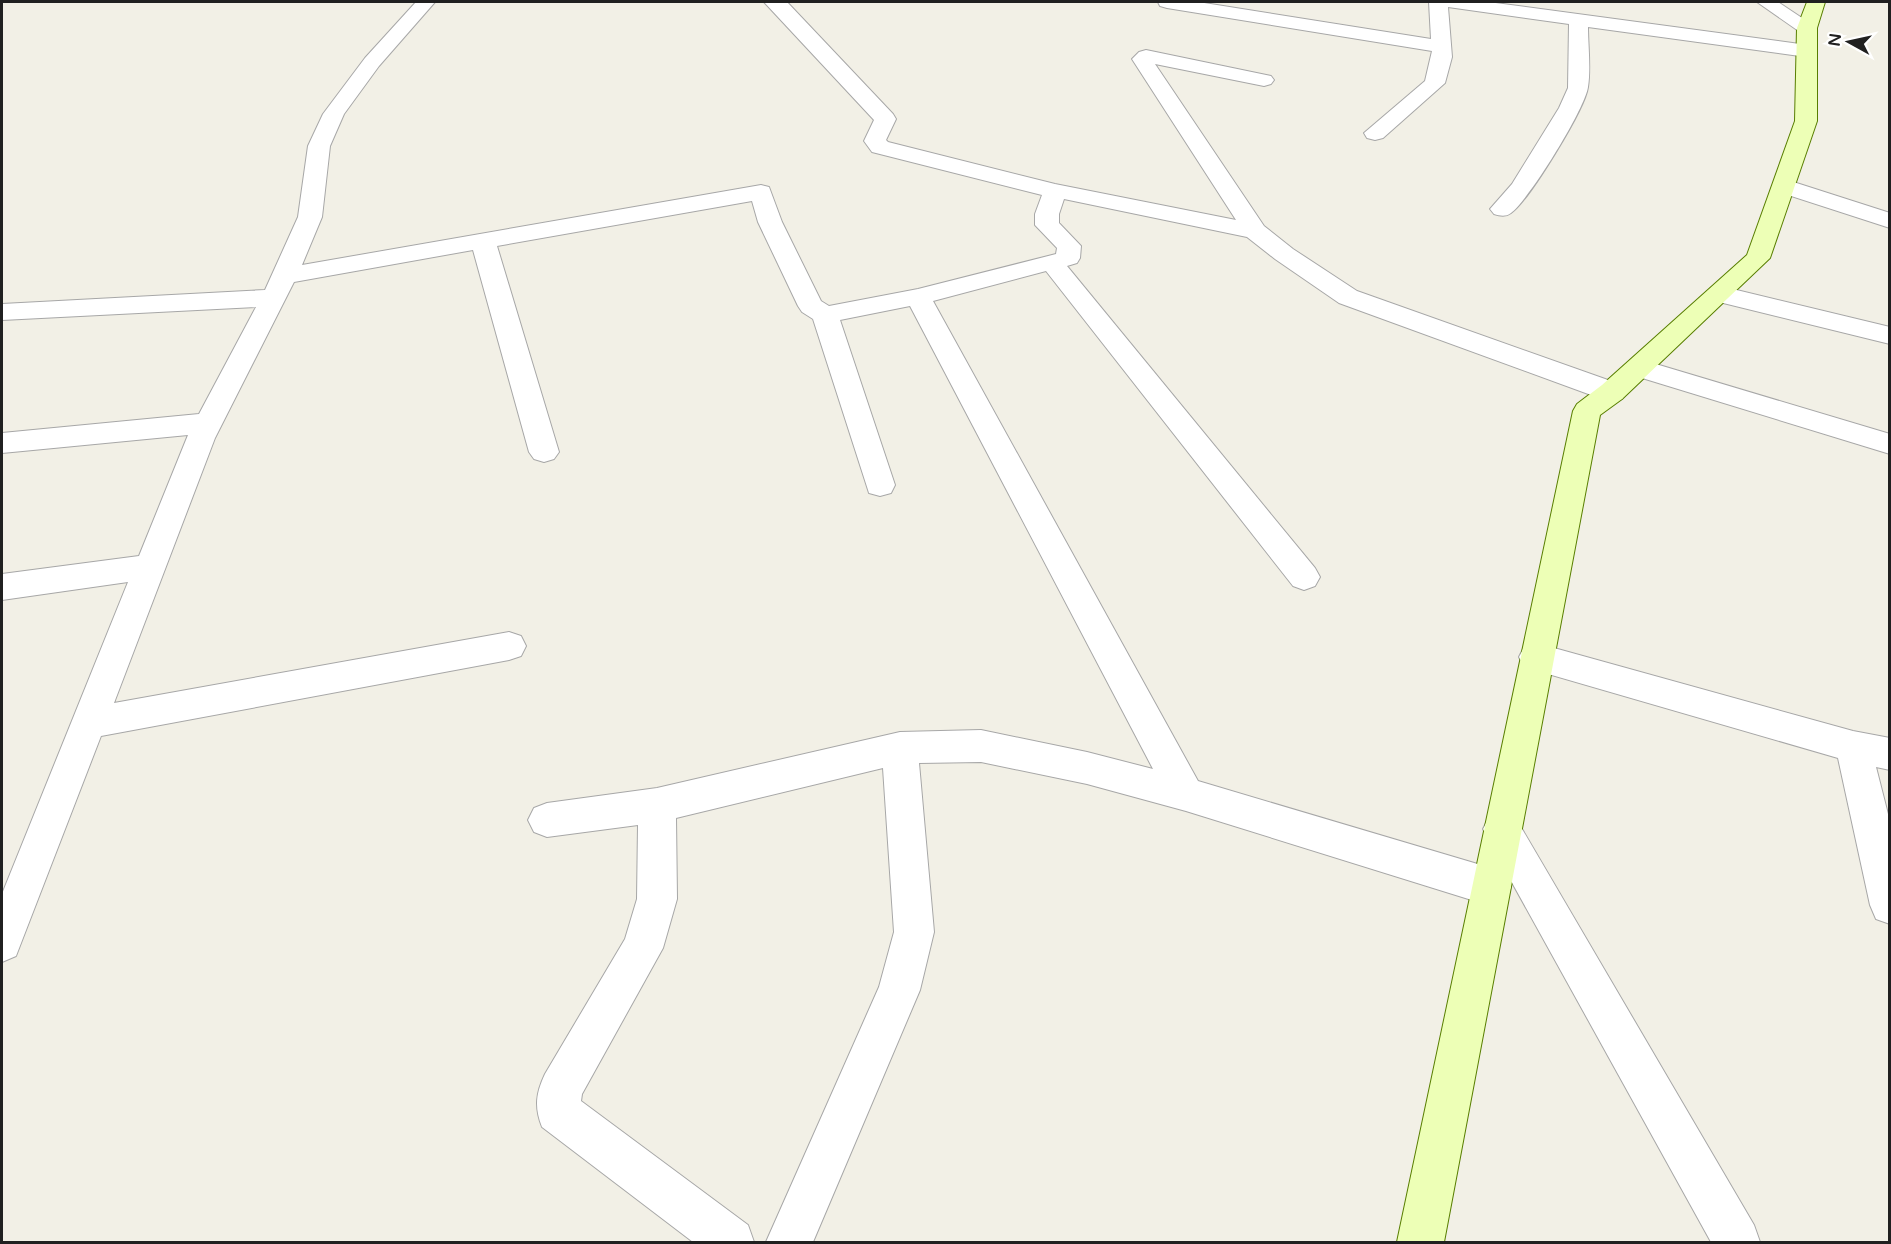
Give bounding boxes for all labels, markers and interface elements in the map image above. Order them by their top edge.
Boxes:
north arrow [1819,12,1879,72]
text: N [1824,32,1846,48]

